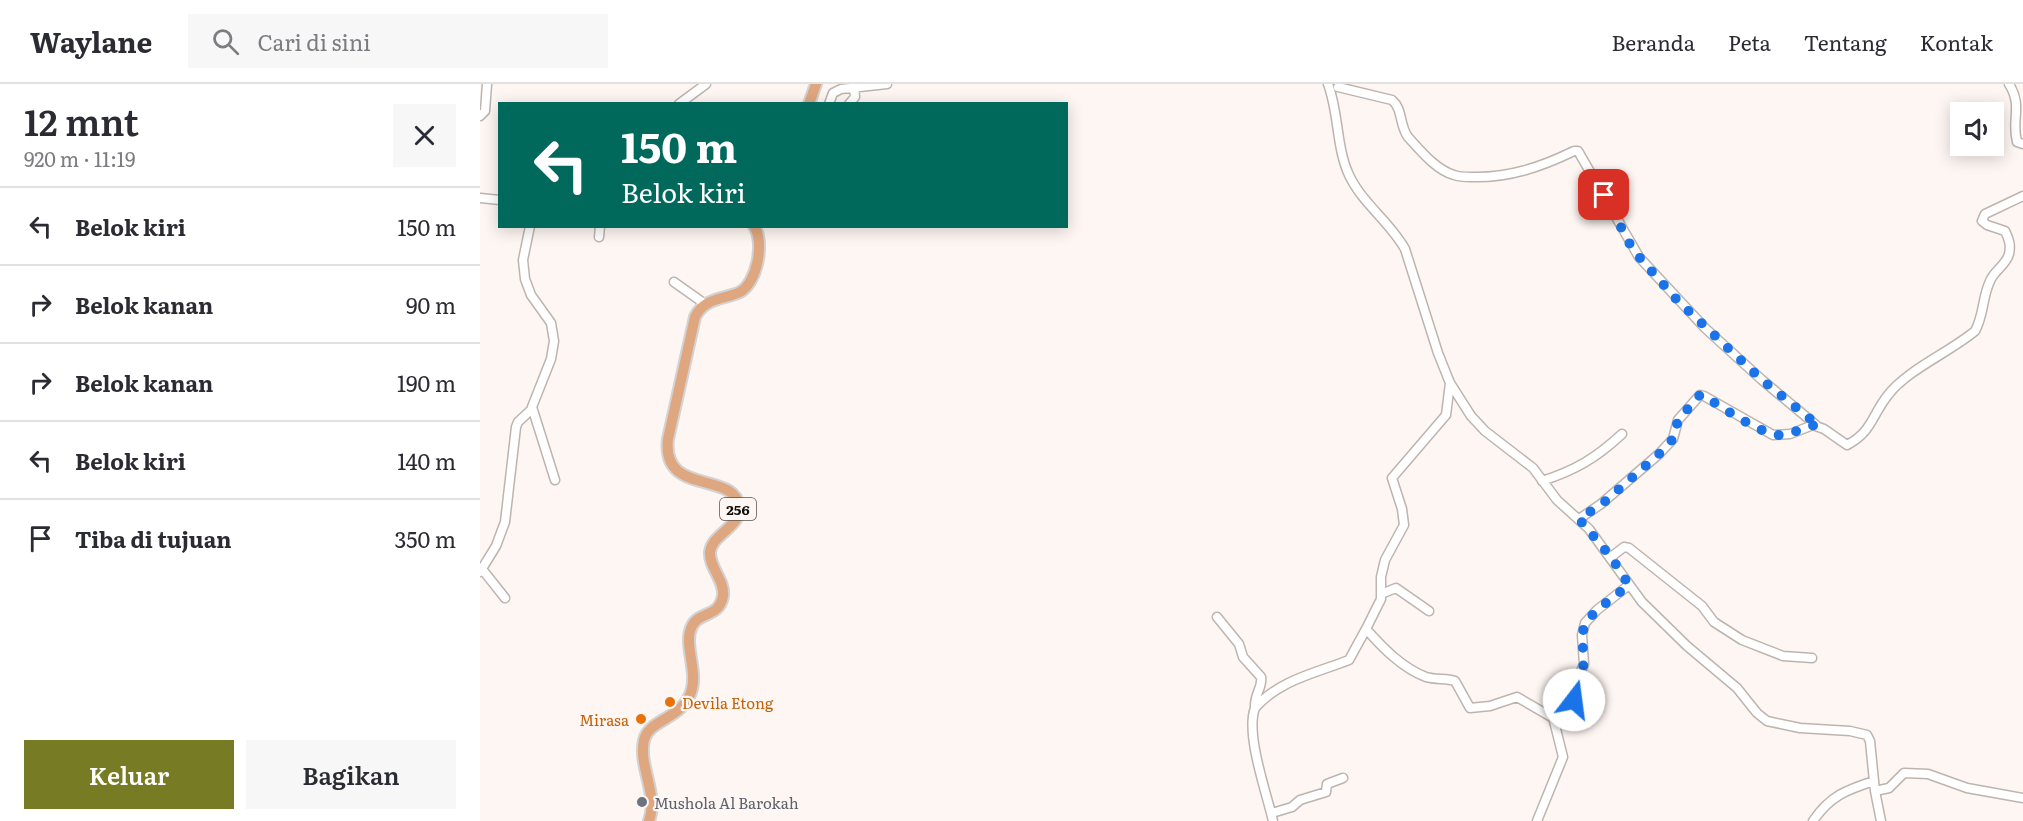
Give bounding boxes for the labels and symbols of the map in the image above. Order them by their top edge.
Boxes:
pin [1578,169,1629,220]
road number: 256 [720,498,756,520]
position arrow [1542,668,1606,732]
place label: Devila Etong [682,691,774,714]
marker: Devila Etong [663,695,677,709]
place label: Mirasa [579,708,630,731]
marker: Mirasa [634,712,648,726]
place label: Mushola Al Barokah [654,791,799,814]
marker: Mushola Al Barokah [635,795,649,809]

